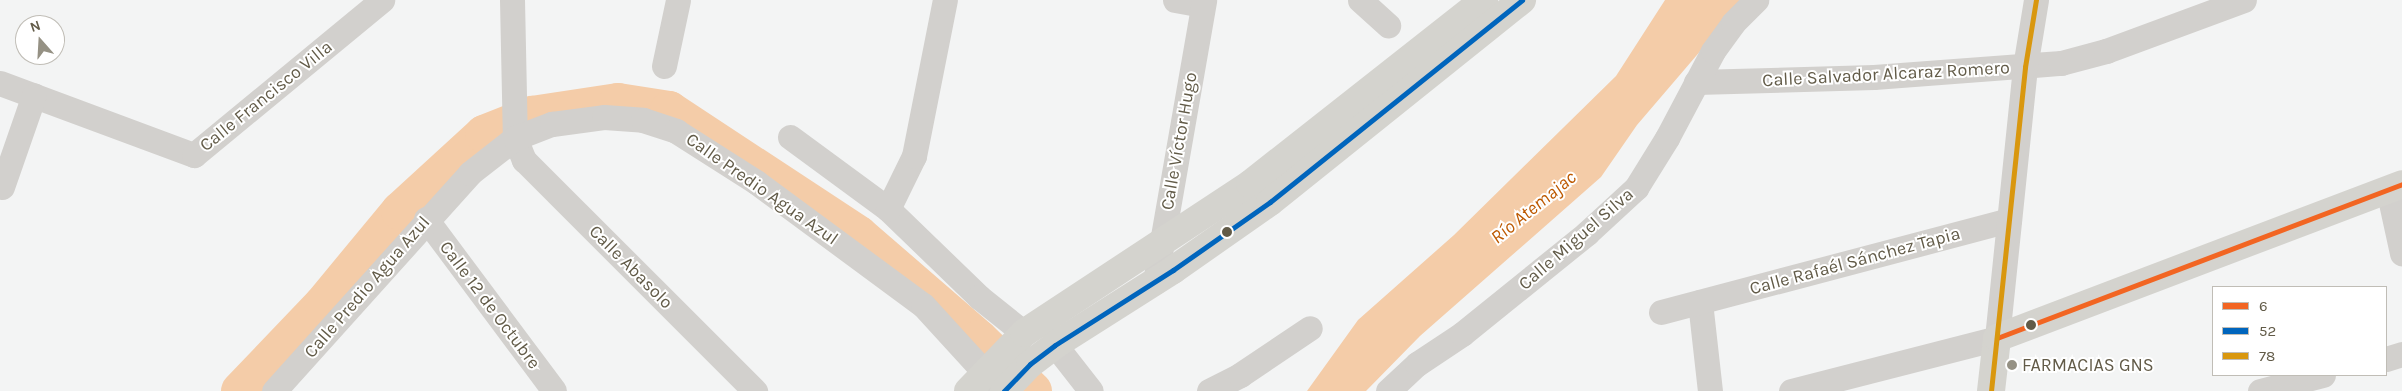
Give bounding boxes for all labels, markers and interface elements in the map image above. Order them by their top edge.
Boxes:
north arrow [15,15,65,65]
text: N [28,17,43,36]
street label: Calle Francisco Villa [195,36,337,156]
street label: Calle Salvador Alcaraz Romero [1762,57,2010,91]
street label: Calle Víctor Hugo [1156,70,1202,212]
street label: Calle Predio Agua Azul [682,128,842,250]
water label: Río Atemajac [1487,167,1581,249]
street label: Calle Miguel Silva [1514,183,1638,295]
street label: Calle Predio Agua Azul [300,212,434,362]
street label: Calle Abasolo [585,221,677,313]
street label: Calle Rafaél Sánchez Tapia [1747,222,1963,300]
unlabelled marker [1222,227,1232,237]
street label: Calle 12 de Octubre [435,237,545,373]
legend [2212,286,2387,376]
text: 6 [2259,297,2268,315]
unlabelled marker [2026,320,2036,330]
text: 52 [2259,322,2276,340]
text: 78 [2259,347,2275,365]
place label: FARMACIAS GNS [2022,354,2154,376]
marker: FARMACIAS GNS [2006,359,2018,371]

